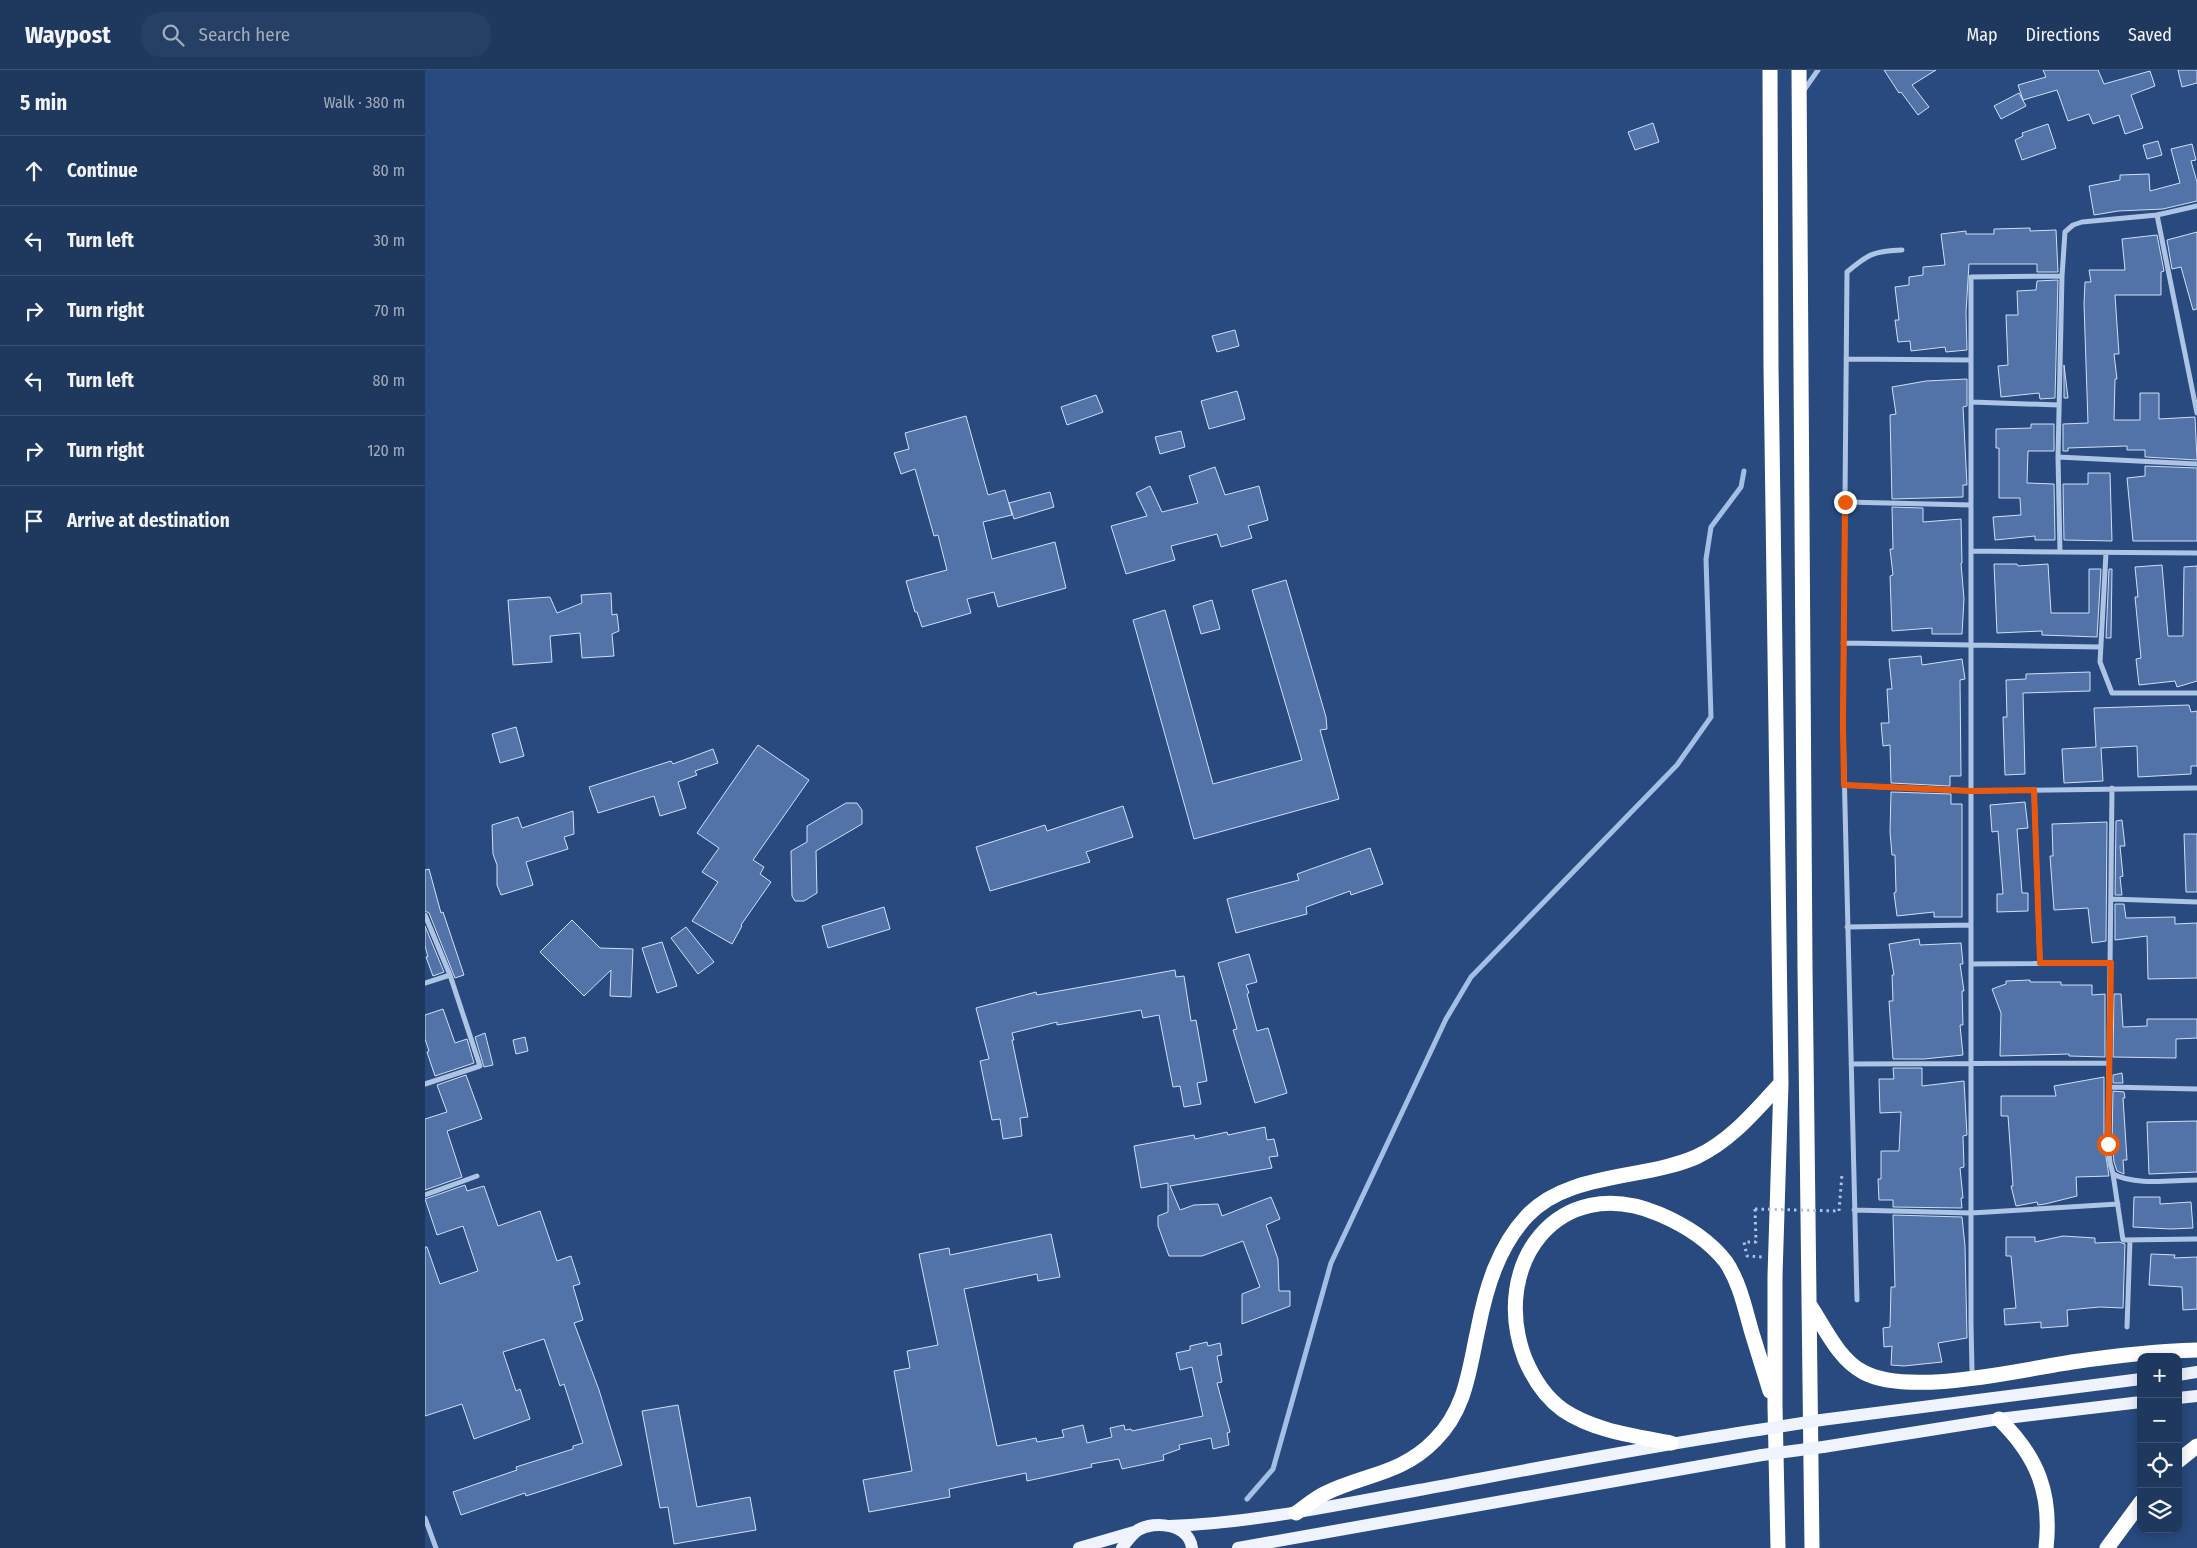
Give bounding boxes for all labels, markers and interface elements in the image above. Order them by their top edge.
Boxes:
search box [141,12,491,57]
text: Waypost [25,21,111,49]
icon: search [159,21,187,49]
text: Search here [199,23,290,46]
text: Map [1966,24,1998,46]
text: Directions [2026,24,2100,46]
text: Saved [2128,24,2172,46]
text: 5 min [20,90,67,116]
text: Walk · 380 m [324,93,405,112]
icon: ahead [20,157,48,185]
text: Continue [67,159,138,182]
text: 80 m [373,161,405,180]
icon: left [20,227,48,255]
text: Turn left [67,229,134,252]
text: 30 m [373,231,405,250]
icon: right [20,297,48,325]
text: Turn right [67,299,144,322]
text: 70 m [374,301,405,320]
icon: left [20,367,48,395]
text: Turn left [67,369,134,392]
text: 80 m [373,371,405,390]
icon: right [20,437,48,465]
text: Turn right [67,439,144,462]
text: 120 m [367,441,405,460]
route end [1834,491,1857,514]
icon: arrive [20,507,48,535]
text: Arrive at destination [67,509,230,532]
route start [2097,1133,2120,1156]
map controls [2137,1353,2182,1533]
button: + [2137,1353,2182,1398]
button: − [2137,1398,2182,1443]
button: locate [2137,1443,2182,1488]
button: layers [2137,1488,2182,1533]

